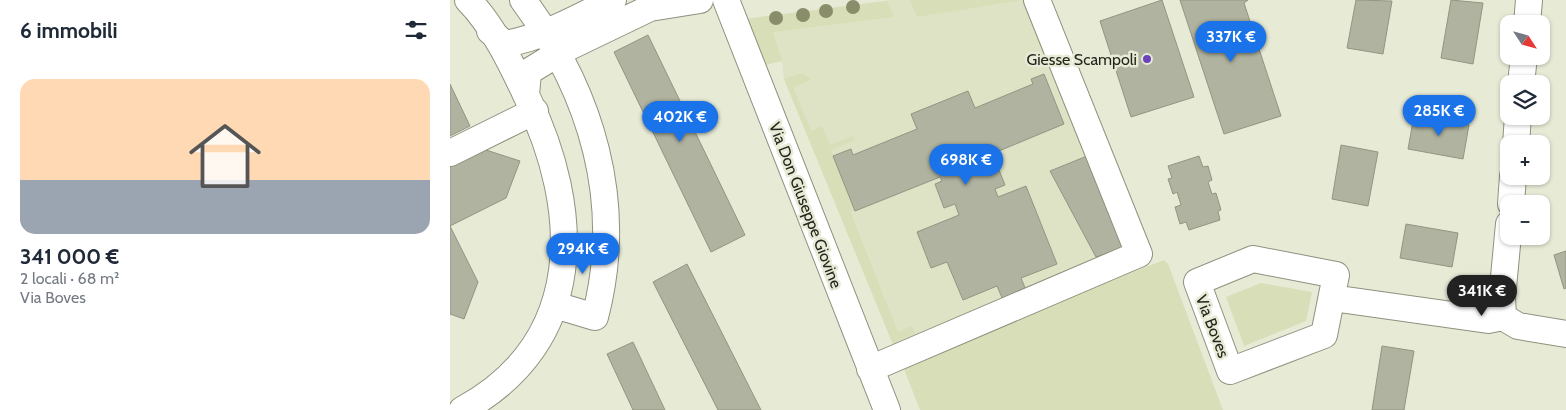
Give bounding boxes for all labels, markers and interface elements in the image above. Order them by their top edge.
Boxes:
north arrow [1500,15,1550,65]
map controls [1500,15,1550,245]
icon: filters [402,16,430,44]
text: 6 immobili [20,18,118,43]
pin: 337K € [1190,20,1272,63]
text: 337K € [1206,27,1256,46]
place label: Giesse Scampoli [1027,50,1137,69]
marker: Giesse Scampoli [1141,53,1153,65]
button: layers [1500,75,1550,125]
pin: 285K € [1398,94,1480,137]
pin: 402K € [639,100,721,143]
text: 285K € [1414,101,1464,120]
text: 402K € [653,107,707,126]
icon: home [180,111,270,201]
street label: Via Don Giuseppe Giovine [765,120,846,291]
button: + [1500,135,1550,185]
pin: 698K € [925,144,1007,186]
text: 698K € [940,150,992,169]
button: − [1500,195,1550,245]
pin: 294K € [542,232,624,275]
text: 294K € [557,239,609,258]
text: 341 000 € [20,244,119,269]
text: 2 locali · 68 m² [20,269,119,288]
pin: 341K € [1441,274,1523,317]
text: 341K € [1458,281,1506,300]
text: Via Boves [20,288,86,307]
street label: Via Boves [1192,292,1233,361]

